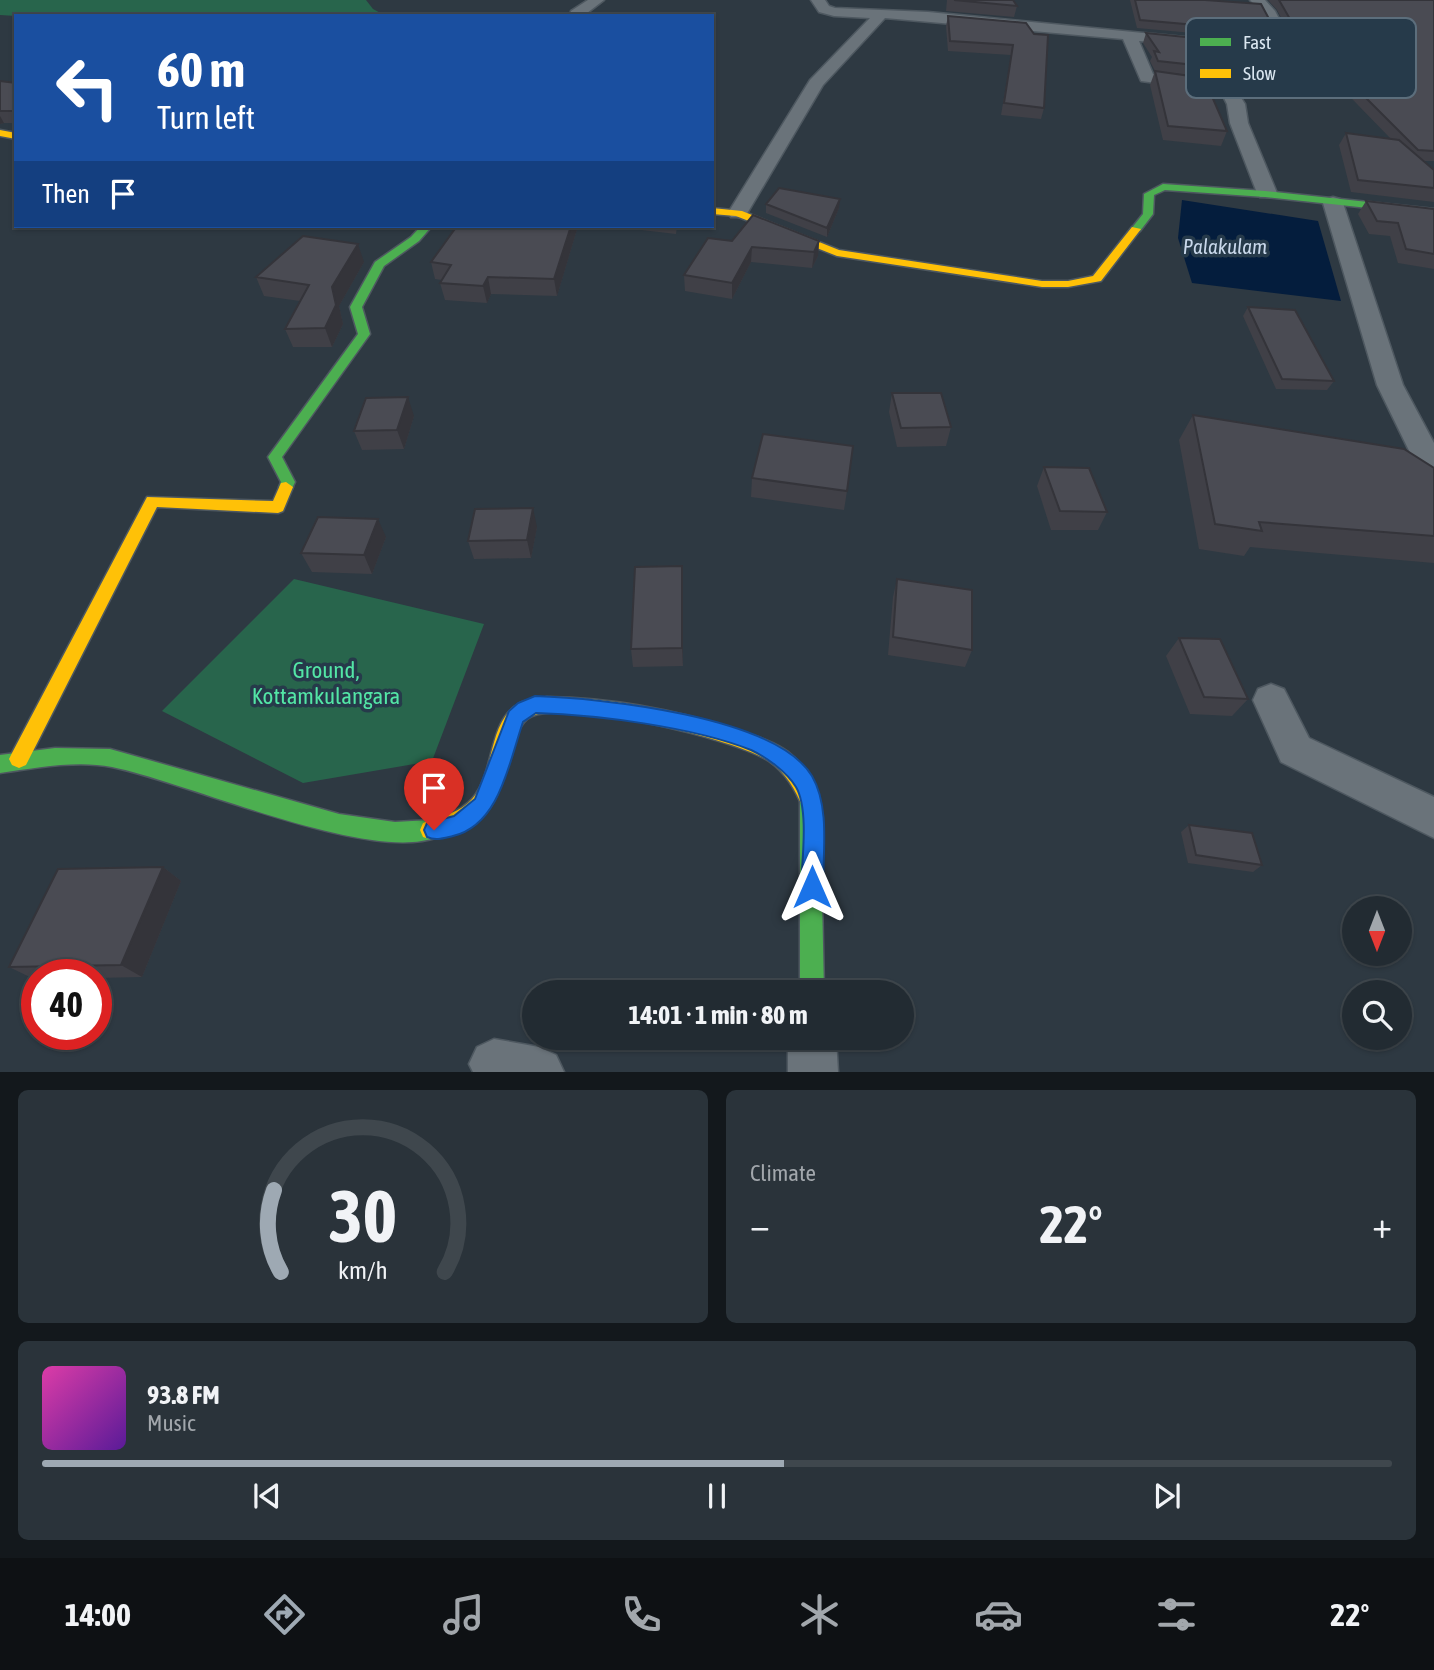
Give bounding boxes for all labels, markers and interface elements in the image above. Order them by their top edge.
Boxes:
legend [1186,18,1416,98]
text: Fast [1243,31,1271,53]
text: 60 m [157,41,245,97]
icon: left [42,42,133,133]
text: Slow [1243,62,1277,84]
text: Turn left [157,99,255,136]
icon: arrive [104,175,142,213]
text: Then [42,179,90,209]
water label: Palakulam [1183,234,1267,258]
park label: Ground, Kottamkulangara [252,657,400,709]
pin [404,758,464,830]
icon: arrive [415,769,453,807]
position arrow [775,850,849,924]
north arrow [1342,896,1412,966]
map controls [1342,896,1412,1050]
speed limit sign: 40 [21,959,112,1050]
button: search [1342,980,1412,1050]
text: 14:01 · 1 min · 80 m [628,1000,808,1030]
text: Climate [750,1160,816,1186]
text: 30 [329,1175,397,1258]
text: 22° [1039,1194,1103,1254]
text: − [750,1203,770,1246]
text: + [1372,1203,1392,1246]
text: km/h [338,1256,388,1284]
text: 93.8 FM [147,1380,220,1410]
text: Music [147,1410,195,1436]
icon: previous [248,1477,286,1515]
icon: pause [698,1477,736,1515]
icon: next [1148,1477,1186,1515]
icon: directions [260,1590,309,1639]
icon: music [439,1590,488,1639]
icon: phone [617,1590,666,1639]
icon: climate [795,1590,844,1639]
icon: car [974,1590,1023,1639]
icon: filters [1152,1590,1201,1639]
text: 14:00 [65,1596,131,1633]
text: 22° [1330,1596,1369,1633]

